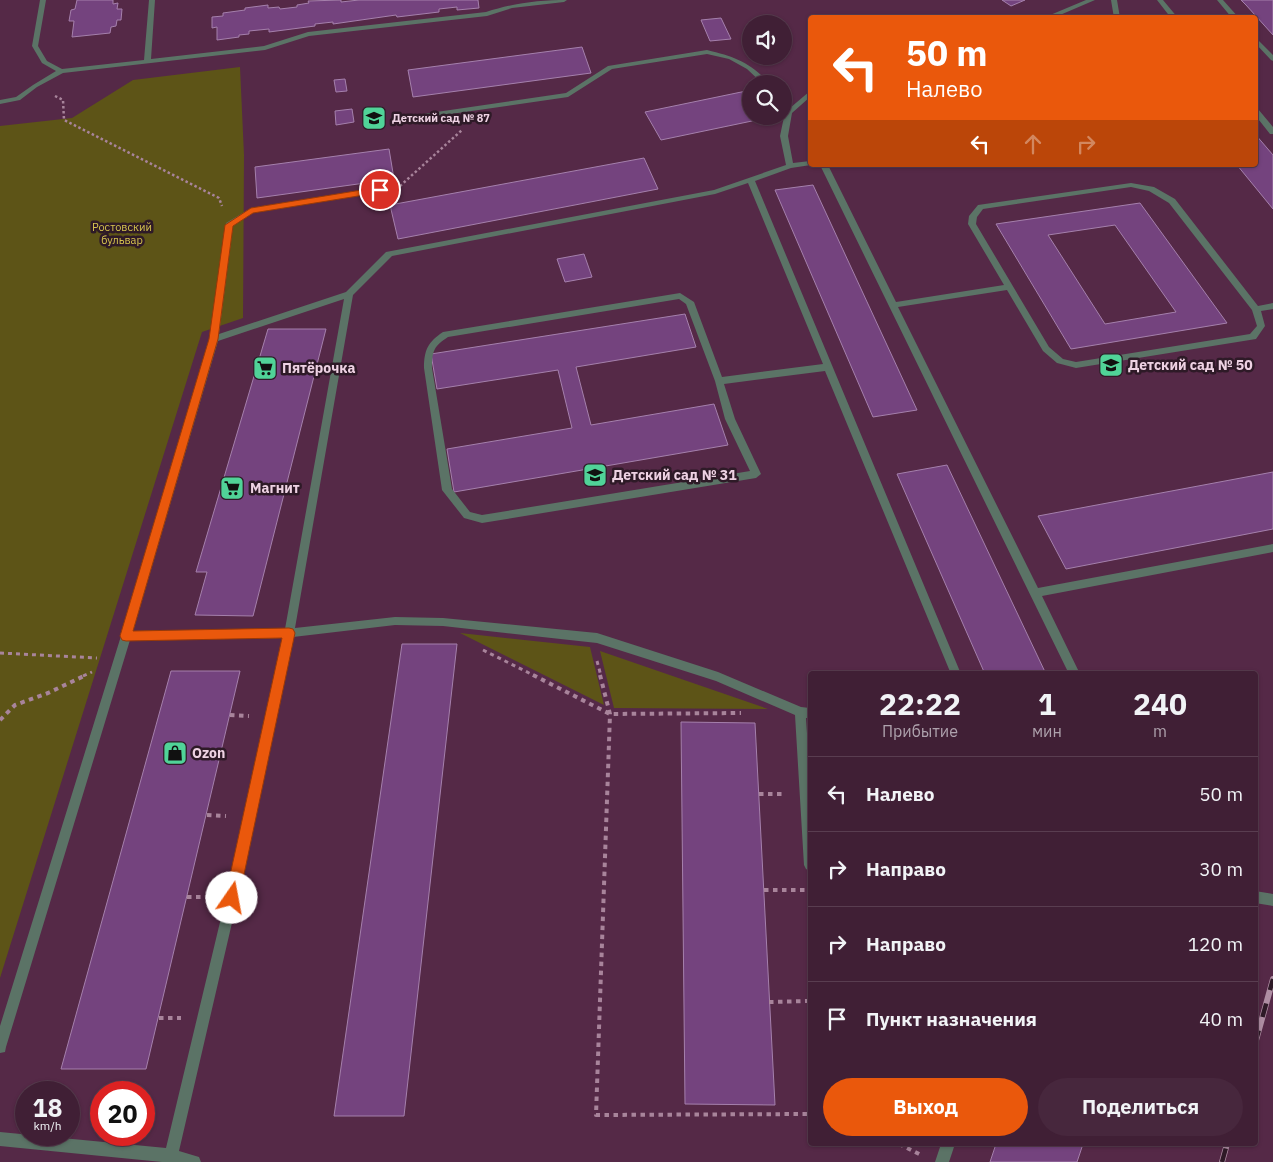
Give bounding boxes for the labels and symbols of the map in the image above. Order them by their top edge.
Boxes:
school or university icon: Детский сад № 87 [361,105,387,131]
place label: Детский сад № 87 [392,111,490,125]
pin [359,169,401,211]
park label: Ростовский бульвар [92,220,152,247]
school or university icon: Детский сад № 50 [1098,352,1124,378]
supermarket icon: Пятёрочка [252,355,278,381]
place label: Детский сад № 50 [1128,356,1253,374]
place label: Пятёрочка [282,359,355,377]
school or university icon: Детский сад № 31 [582,462,608,488]
place label: Детский сад № 31 [612,466,737,484]
supermarket icon: Магнит [219,475,245,501]
place label: Магнит [250,479,300,497]
shop icon: Ozon [162,740,188,766]
place label: Ozon [192,744,225,762]
position arrow [205,871,257,923]
speed limit sign: 20 [90,1081,155,1146]

